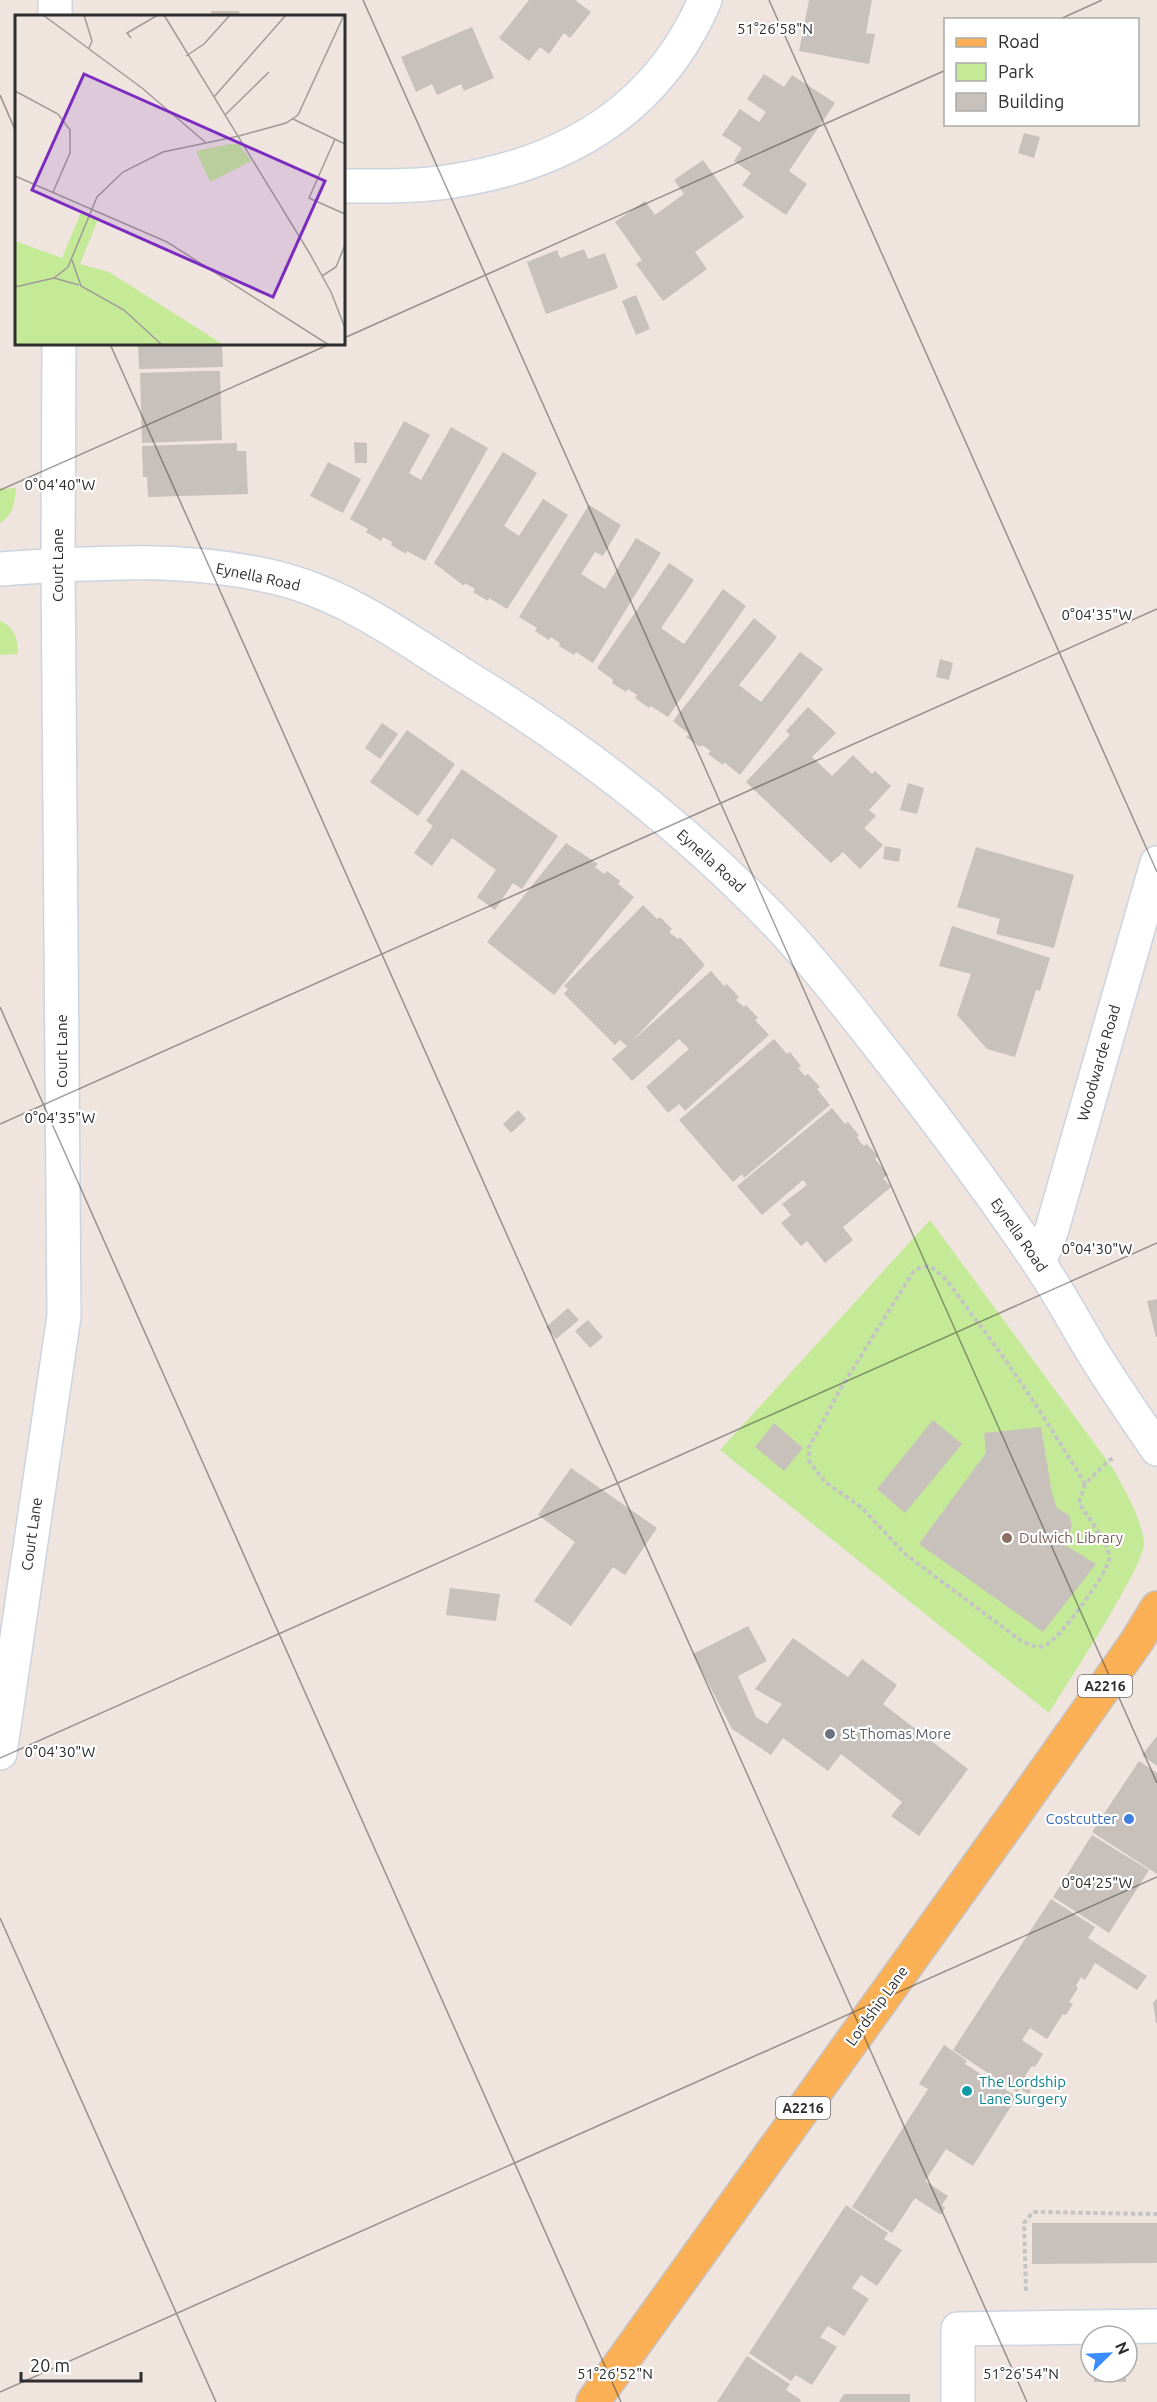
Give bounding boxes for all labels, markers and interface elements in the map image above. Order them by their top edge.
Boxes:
inset map [15,15,345,345]
legend [944,18,1139,126]
text: 51°26'58"N [737,20,813,37]
text: Road [998,31,1040,51]
text: Park [998,61,1034,81]
text: Building [998,91,1064,111]
text: 0°04'40"W [25,476,96,493]
street label: Court Lane [49,528,66,602]
street label: Eynella Road [214,559,302,594]
text: 0°04'35"W [1062,606,1133,623]
street label: Eynella Road [674,826,749,896]
street label: Woodwarde Road [1074,1003,1123,1123]
street label: Court Lane [53,1014,70,1088]
text: 0°04'35"W [25,1109,96,1126]
street label: Eynella Road [988,1195,1051,1275]
text: 0°04'30"W [1062,1240,1133,1257]
street label: Court Lane [18,1496,45,1572]
place label: Dulwich Library [1019,1529,1123,1546]
marker: Dulwich Library [1000,1531,1014,1545]
road number: A2216 [1078,1675,1132,1697]
place label: St Thomas More [842,1725,951,1742]
marker: St Thomas More [823,1727,837,1741]
text: 0°04'30"W [25,1743,96,1760]
place label: Costcutter [1045,1810,1117,1827]
marker: Costcutter [1122,1812,1136,1826]
text: 0°04'25"W [1062,1874,1133,1891]
street label: Lordship Lane [842,1963,911,2049]
place label: The Lordship Lane Surgery [979,2073,1067,2107]
marker: The Lordship Lane Surgery [960,2084,974,2098]
road number: A2216 [776,2097,830,2119]
north arrow [1079,2324,1139,2384]
text: N [1112,2339,1133,2357]
scale bar [21,2345,141,2383]
text: 20 m [30,2355,70,2375]
text: 51°26'52"N [577,2365,653,2382]
text: 51°26'54"N [983,2365,1059,2382]

